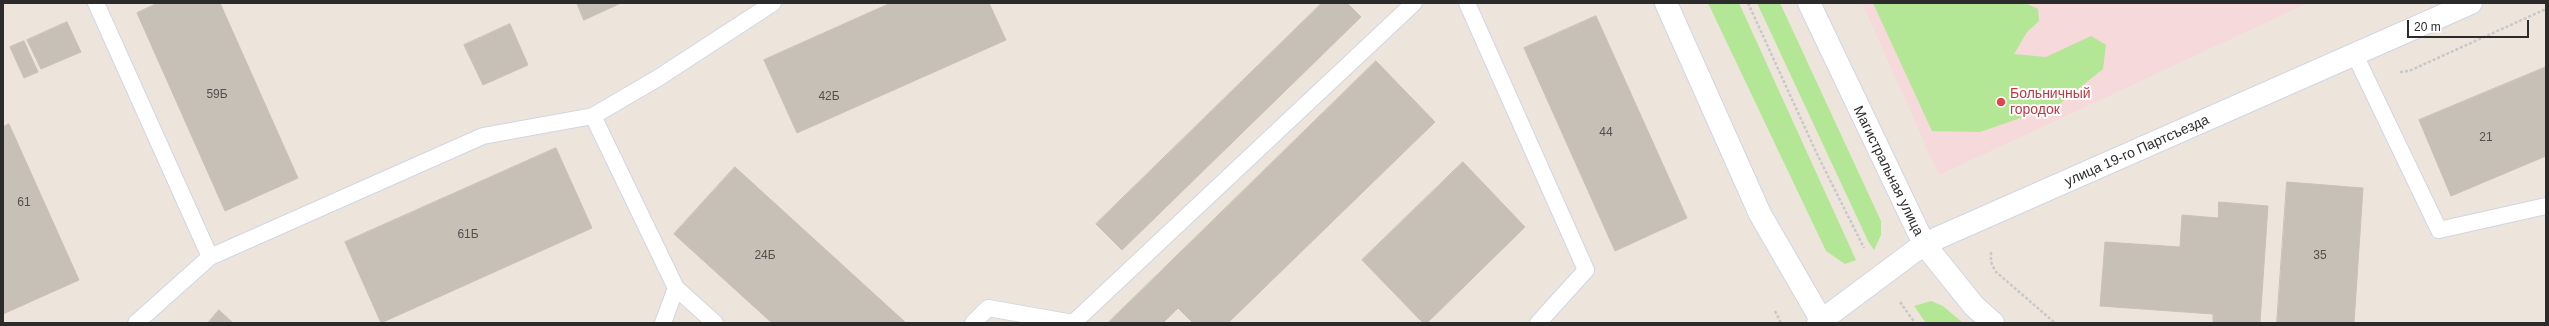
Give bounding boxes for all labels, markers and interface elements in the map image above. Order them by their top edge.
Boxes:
scale bar [2409,12,2531,38]
text: 20 m [2414,20,2441,34]
place label: Больничный городок [2010,86,2091,118]
house number: 59Б [206,88,228,102]
house number: 42Б [818,90,840,104]
marker: Больничный городок [1995,96,2007,108]
street label: Магистральная улица [1849,103,1927,239]
street label: улица 19-го Партсъезда [2062,112,2212,190]
house number: 44 [1599,126,1613,140]
house number: 21 [2479,131,2493,145]
house number: 61 [17,196,31,210]
house number: 61Б [457,228,479,242]
house number: 24Б [754,249,776,263]
house number: 35 [2313,249,2327,263]

